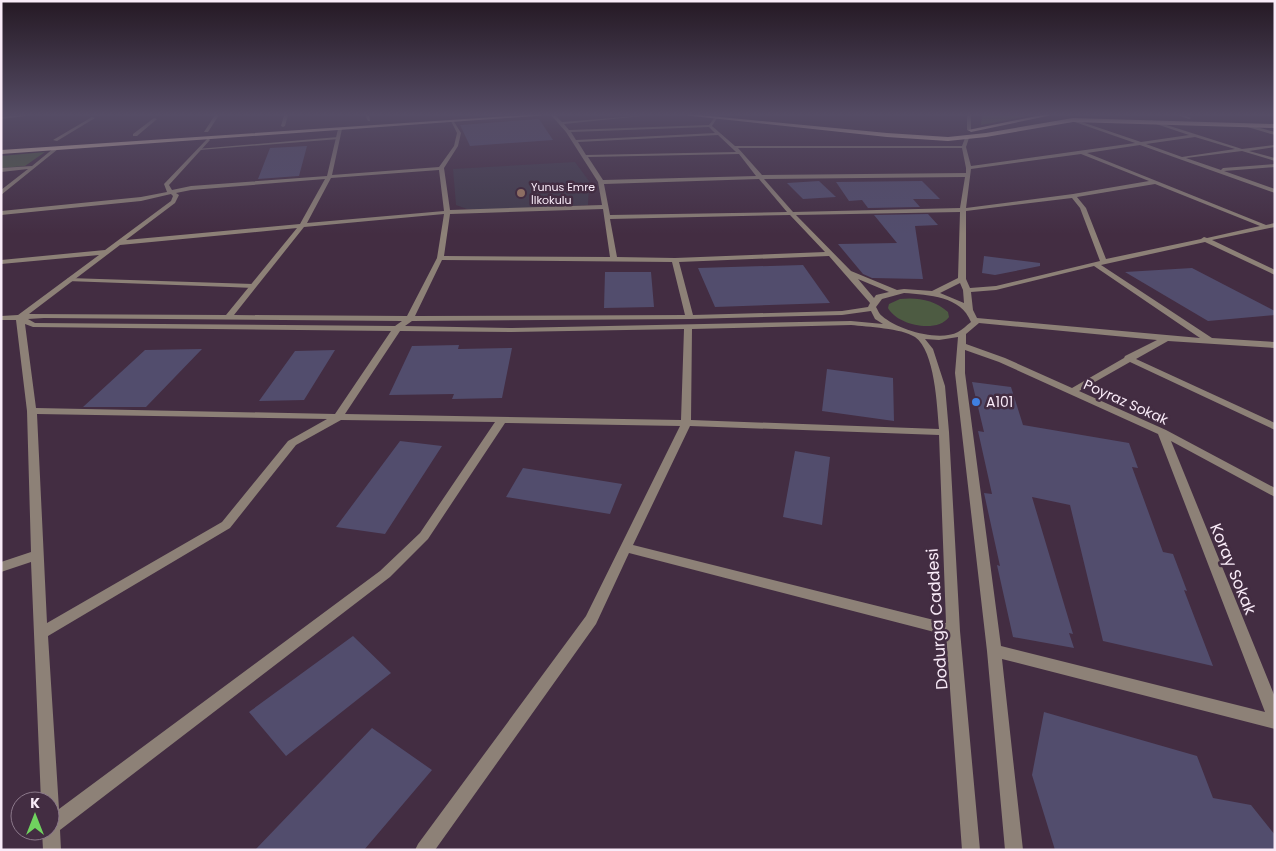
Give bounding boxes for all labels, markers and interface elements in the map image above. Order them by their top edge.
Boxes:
place label: Yunus Emre İlkokulu [531,179,595,208]
marker: Yunus Emre İlkokulu [515,187,527,199]
street label: Poyraz Sokak [1080,374,1172,430]
place label: A101 [986,392,1013,412]
marker: A101 [970,396,982,408]
street label: Koray Sokak [1204,520,1262,619]
street label: Dodurga Caddesi [921,548,953,690]
north arrow [10,791,60,841]
text: K [30,793,40,813]

